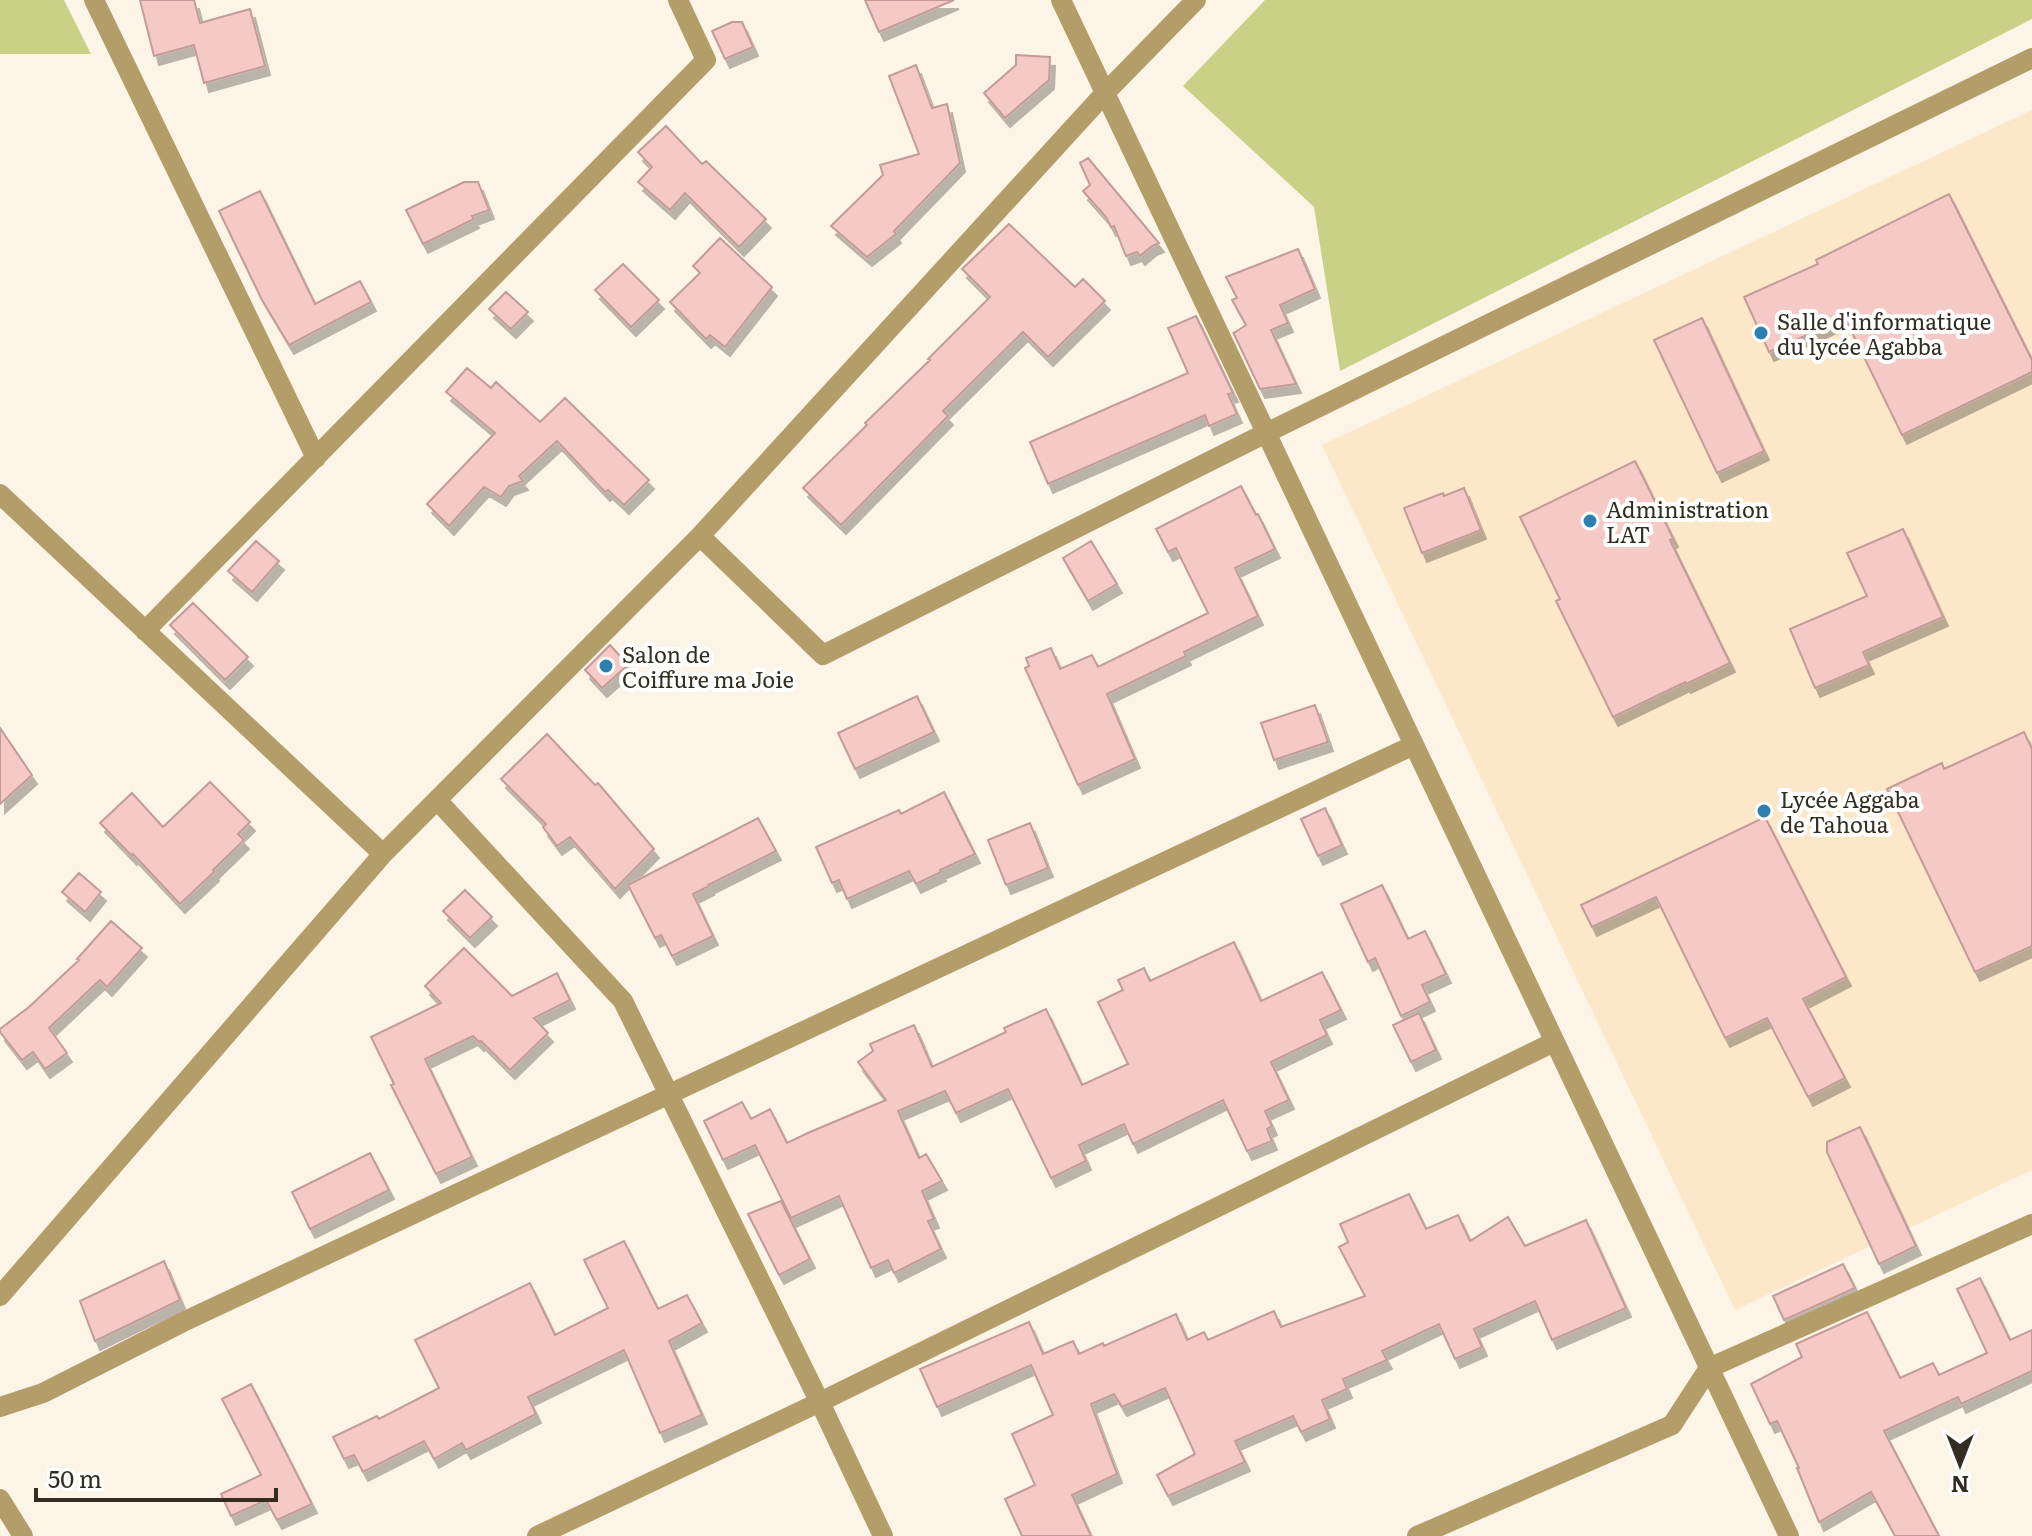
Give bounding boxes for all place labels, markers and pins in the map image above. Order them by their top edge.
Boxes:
place label: Salle d'informatique du lycée Agabba [1777,304,1991,362]
marker: Salle d'informatique du lycée Agabba [1752,324,1770,342]
place label: Administration LAT [1606,492,1769,550]
marker: Administration LAT [1581,512,1599,530]
place label: Salon de Coiffure ma Joie [622,637,794,695]
marker: Salon de Coiffure ma Joie [597,657,615,675]
place label: Lycée Aggaba de Tahoua [1780,782,1920,840]
marker: Lycée Aggaba de Tahoua [1755,802,1773,820]

